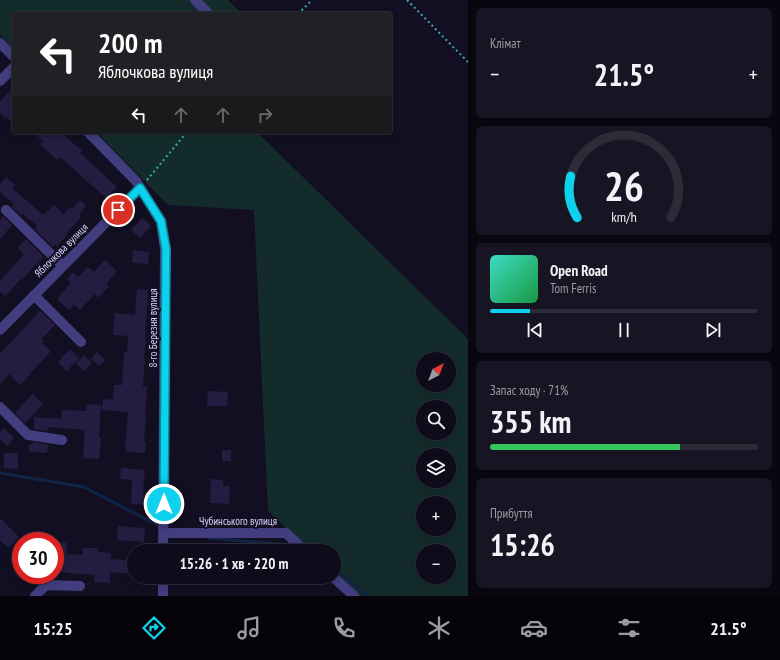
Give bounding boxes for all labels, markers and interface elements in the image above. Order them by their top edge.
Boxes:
text: 200 m [98,24,162,61]
icon: left [32,28,84,80]
text: Клімат [490,35,521,52]
text: 21.5° [594,55,654,94]
text: Яблочкова вулиця [98,60,213,83]
text: − [490,60,499,88]
text: + [749,60,758,88]
icon: left [128,104,150,126]
icon: ahead [170,104,192,126]
icon: ahead [212,104,234,126]
icon: right [254,104,276,126]
text: 26 [604,159,644,212]
pin [101,193,135,227]
icon: arrive [107,199,129,221]
text: km/h [611,207,637,226]
street label: Яблочкова вулиця [31,220,91,280]
text: Open Road [550,261,608,280]
text: Tom Ferris [550,280,596,297]
street label: 8-го Березня вулиця [146,288,160,368]
icon: previous [524,319,546,341]
icon: pause [613,319,635,341]
icon: next [702,319,724,341]
north arrow [416,352,456,392]
map controls [416,352,456,584]
text: Запас ходу · 71% [490,382,568,399]
button: search [416,400,456,440]
text: 355 km [490,402,571,441]
button: layers [416,448,456,488]
position arrow [143,483,185,525]
button: + [416,496,456,536]
text: Прибуття [490,505,533,522]
street label: Чубинського вулиця [199,514,277,528]
text: 15:26 [490,525,555,564]
speed limit sign: 30 [12,532,64,584]
button: − [416,544,456,584]
text: 15:26 · 1 хв · 220 m [180,554,288,573]
icon: directions [140,614,168,642]
icon: music [235,614,263,642]
icon: phone [330,614,358,642]
icon: climate [425,614,453,642]
icon: car [520,614,548,642]
icon: filters [615,614,643,642]
text: 15:25 [34,617,72,640]
text: 21.5° [710,617,746,640]

